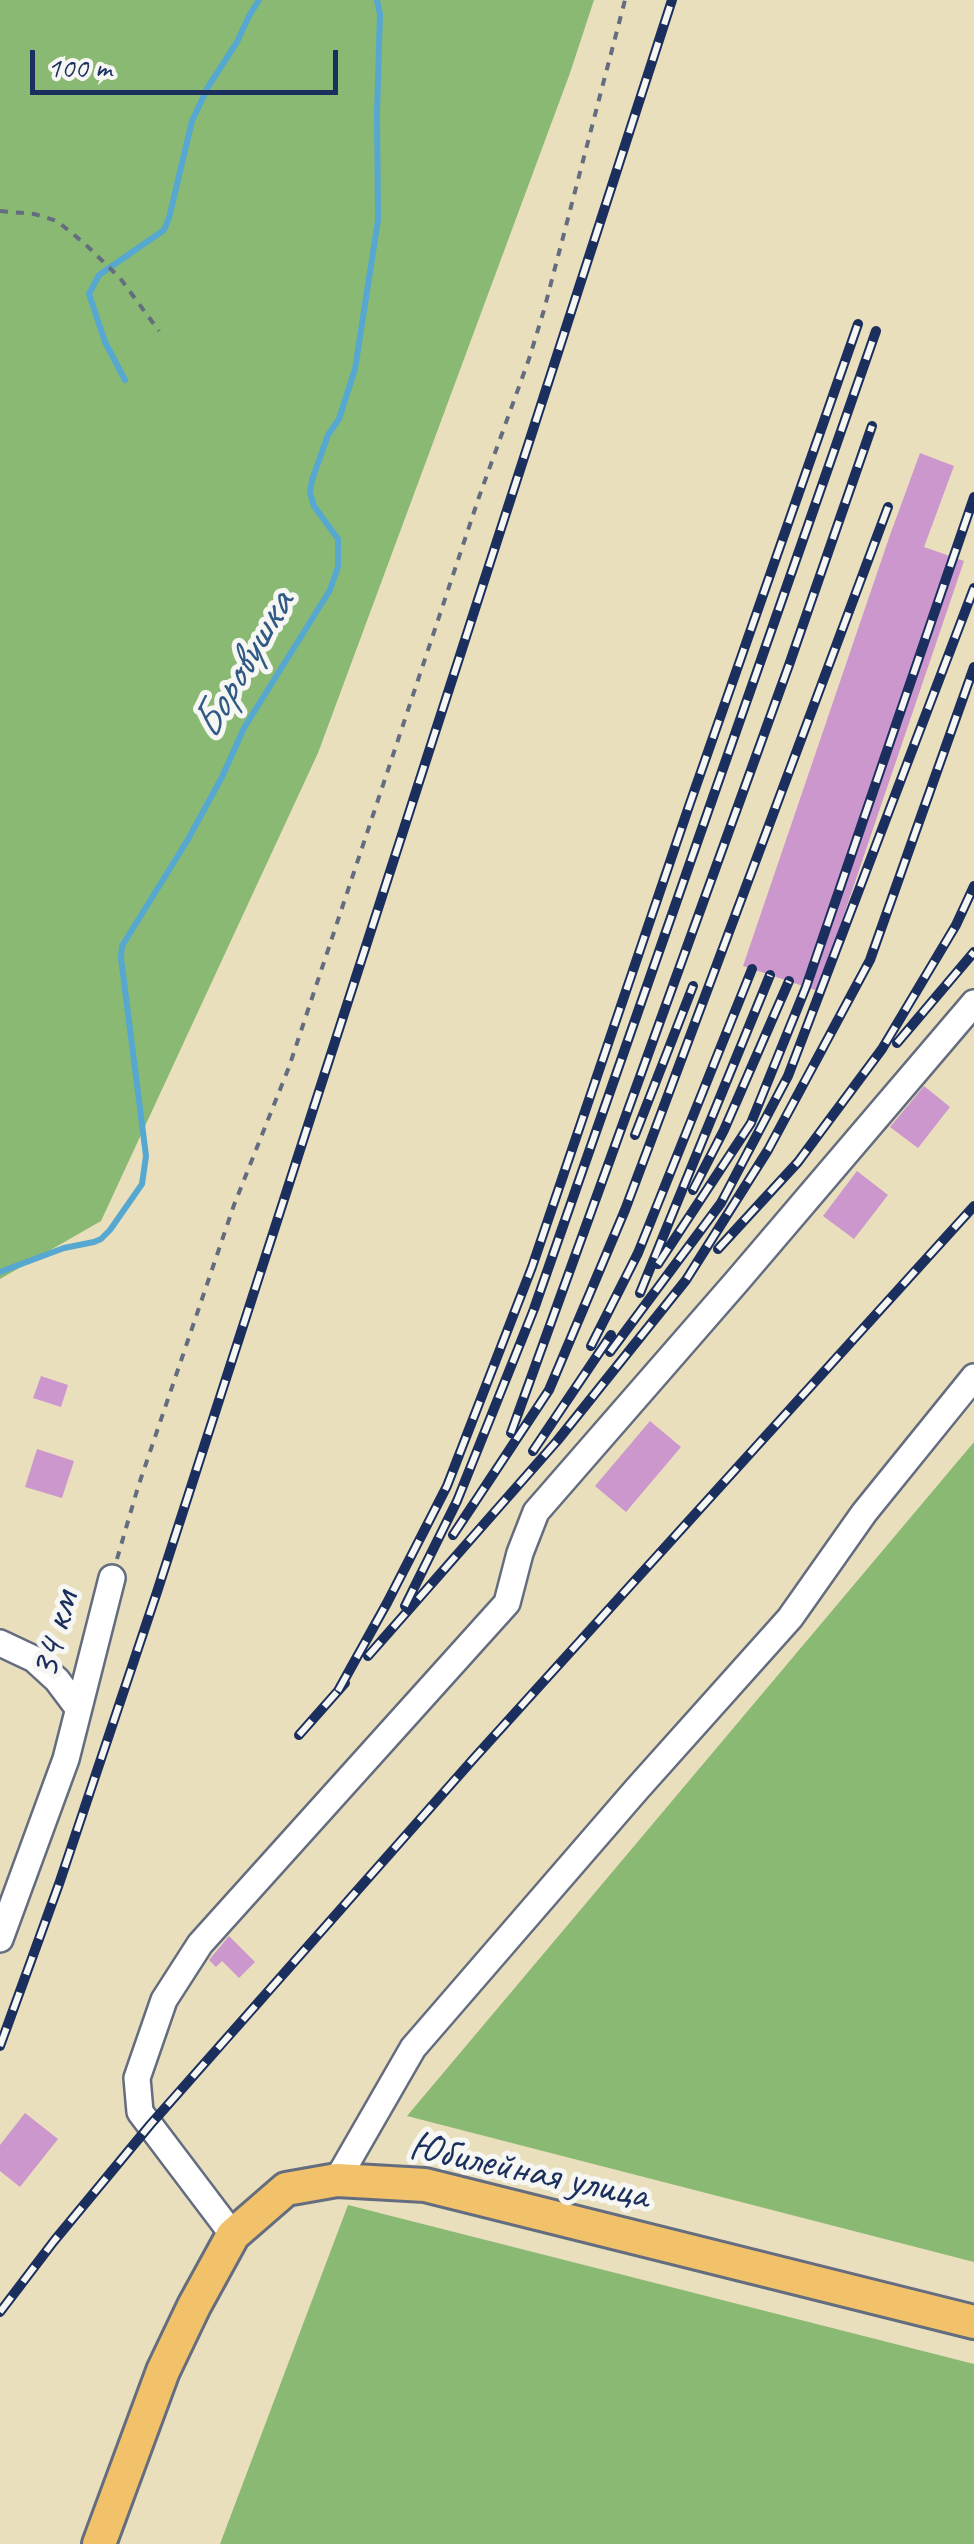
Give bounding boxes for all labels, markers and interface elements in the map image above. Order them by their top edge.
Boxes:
scale bar [35,30,342,92]
text: 100 m [47,48,112,86]
water label: Боровушка [180,583,308,749]
street label: 34 км [20,1586,92,1684]
street label: Юбилейная улица [405,2122,653,2222]

